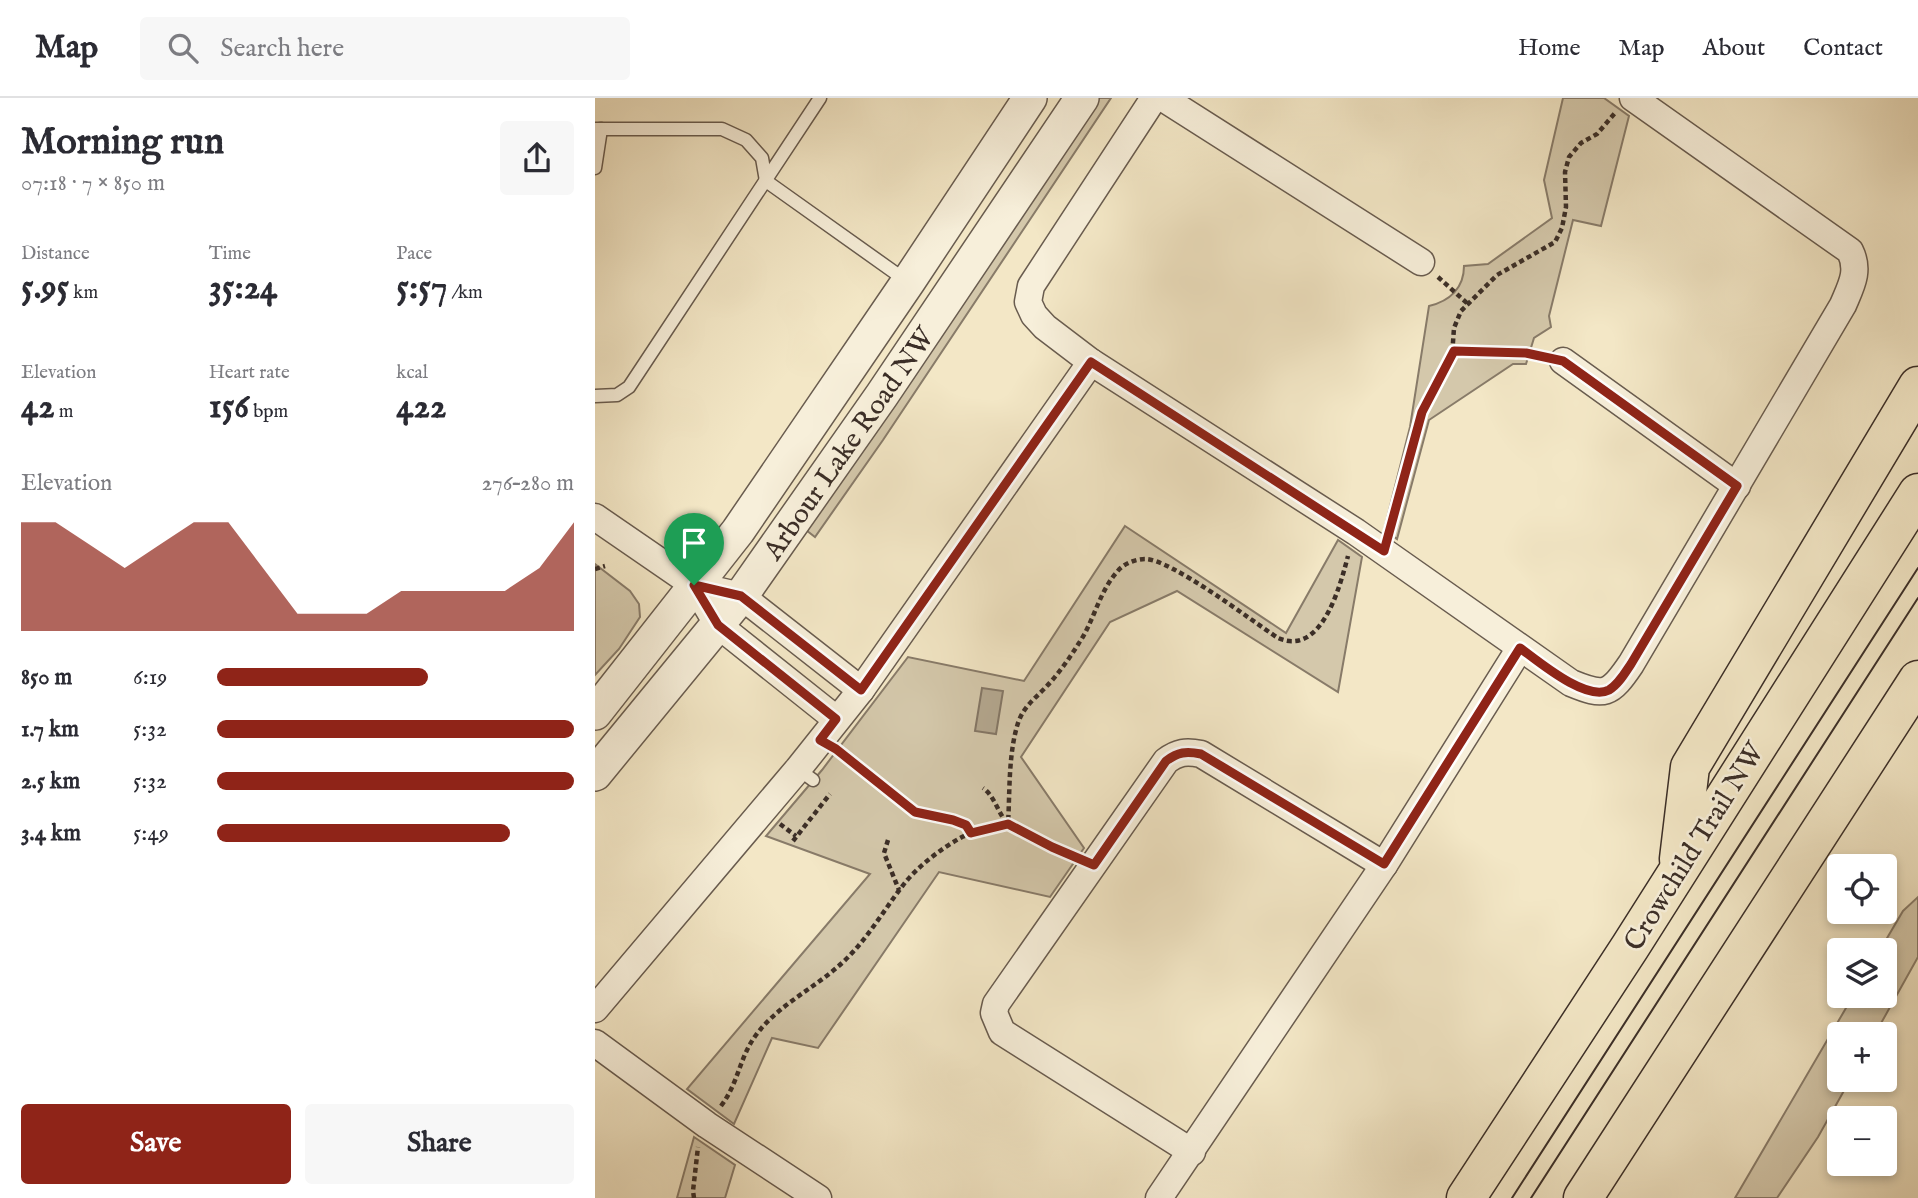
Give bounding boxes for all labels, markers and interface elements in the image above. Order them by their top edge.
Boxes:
search box [140,17,630,80]
text: Map [35,27,98,69]
icon: search [164,29,202,67]
text: Search here [220,32,344,65]
text: Home [1518,33,1581,64]
text: Map [1619,33,1665,64]
text: About [1703,33,1765,64]
text: Contact [1803,33,1883,64]
text: Morning run [21,119,224,167]
button: share [500,121,574,195]
text: 07:18 · 7 × 850 m [21,169,165,198]
text: Distance [21,242,90,266]
text: Time [209,242,251,266]
text: Pace [396,242,432,266]
text: 5.95 [21,266,69,311]
text: 35:24 [209,266,277,311]
text: 5:57 [396,266,447,311]
text: km [69,281,98,305]
text: /km [447,281,483,305]
street label: Arbour Lake Road NW [756,320,944,568]
text: Elevation [21,361,96,385]
text: Heart rate [209,361,290,385]
text: kcal [396,361,428,385]
text: 42 [21,385,55,430]
text: 156 [209,385,249,430]
text: 422 [396,385,446,430]
text: m [55,400,73,424]
text: bpm [249,400,288,424]
text: Elevation [21,469,112,498]
text: 276–280 m [481,469,574,498]
pin [664,513,724,585]
icon: arrive [675,524,713,562]
text: 850 m [21,663,72,692]
text: 6:19 [133,663,167,692]
text: 1.7 km [21,715,79,744]
text: 5:32 [133,715,167,744]
street label: Crowchild Trail NW [1617,736,1774,958]
text: 2.5 km [21,767,80,796]
text: 5:32 [133,767,167,796]
text: 3.4 km [21,819,81,848]
text: 5:49 [133,819,169,848]
map controls [1827,854,1897,1176]
button: locate [1827,854,1897,924]
button: layers [1827,938,1897,1008]
button: + [1827,1022,1897,1092]
button: Save [21,1104,291,1184]
button: Share [305,1104,574,1184]
button: − [1827,1106,1897,1176]

